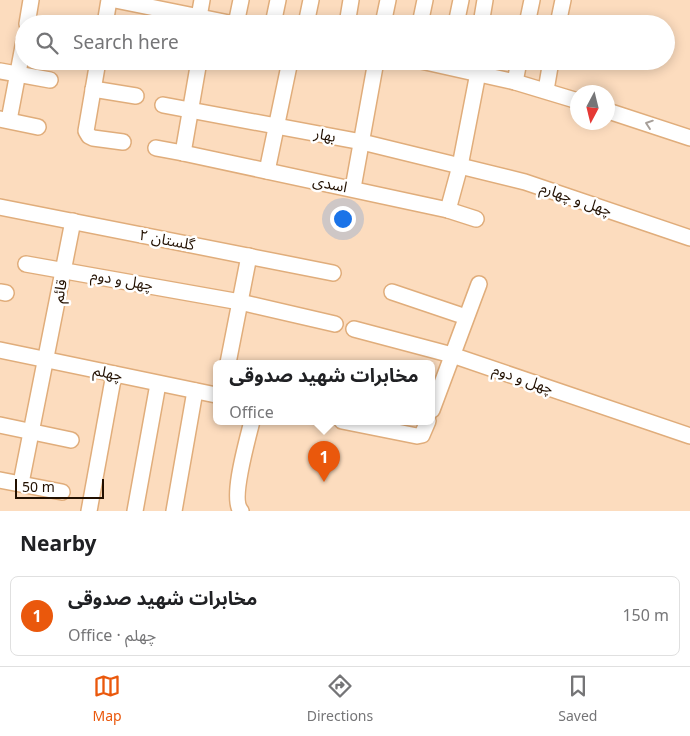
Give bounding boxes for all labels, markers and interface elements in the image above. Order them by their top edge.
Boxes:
search box [15,15,675,70]
text: Search here [73,23,179,63]
icon: search [33,29,61,57]
north arrow [570,85,615,130]
street label: بهار [310,117,339,153]
one-way arrow [645,120,653,130]
street label: اسدی [310,165,350,203]
street label: چهل و چهارم [535,172,617,226]
your location [330,206,356,232]
street label: گلستان ۲ [136,219,198,261]
street label: چهل و دوم [88,259,156,301]
street label: قائم [42,276,78,306]
street label: چهلم [90,354,126,392]
street label: چهل و دوم [488,354,558,404]
text: مخابرات شهید صدوقی [229,356,419,396]
popup [213,360,435,425]
text: Office [229,396,274,430]
pin: 1 [308,441,340,482]
text: 50 m [22,473,55,502]
scale bar [15,476,104,499]
text: Nearby [20,522,97,566]
text: مخابرات شهید صدوقی [68,579,257,619]
text: 150 m [622,599,669,633]
text: 1 [32,600,42,634]
text: Office · چهلم [68,619,156,653]
tab: Map [93,672,122,731]
tab: Directions [307,672,373,731]
tab: Saved [558,672,597,731]

